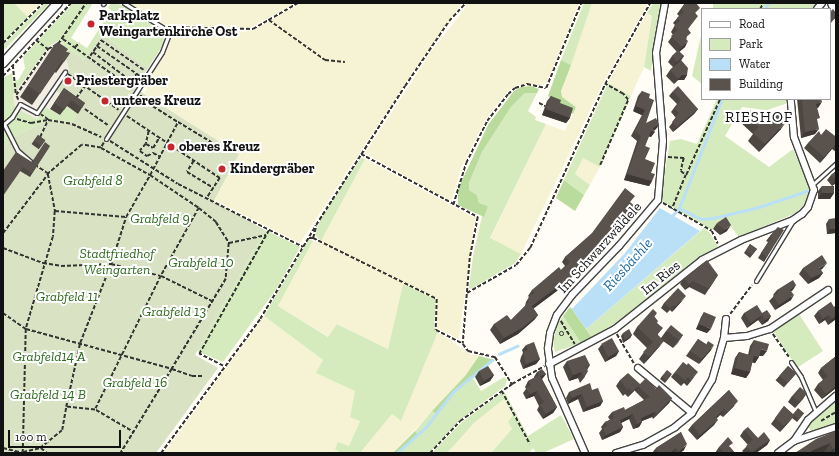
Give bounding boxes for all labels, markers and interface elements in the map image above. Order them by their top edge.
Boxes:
place label: Parkplatz Weingartenkirche Ost [99,8,237,40]
legend [701,8,831,100]
text: Road [739,17,765,31]
marker: Parkplatz Weingartenkirche Ost [86,19,96,29]
text: Park [739,37,763,51]
text: Water [739,57,771,71]
place label: Priestergräber [76,73,168,89]
marker: Priestergräber [63,76,73,86]
text: Building [739,77,783,91]
place label: unteres Kreuz [113,93,201,109]
marker: unteres Kreuz [100,96,110,106]
district label: RIESHOF [725,109,793,127]
place label: oberes Kreuz [179,139,260,155]
marker: oberes Kreuz [166,142,176,152]
place label: Kindergräber [230,161,315,177]
marker: Kindergräber [217,164,227,174]
park label: Grabfeld 8 [63,173,123,189]
street label: Im Schwarzwäldele [555,199,645,297]
park label: Grabfeld 9 [130,211,190,227]
water label: Riesbächle [600,235,656,295]
park label: Stadtfriedhof Weingarten [79,246,155,278]
park label: Grabfeld 10 [168,255,234,271]
street label: Im Ries [638,257,684,299]
park label: Grabfeld 11 [36,289,98,305]
park label: Grabfeld 13 [142,304,206,320]
park label: Grabfeld14 A [12,349,86,365]
park label: Grabfeld 16 [103,375,167,391]
park label: Grabfeld 14 B [10,387,86,403]
scale bar [10,422,123,448]
text: 100 m [15,430,47,444]

